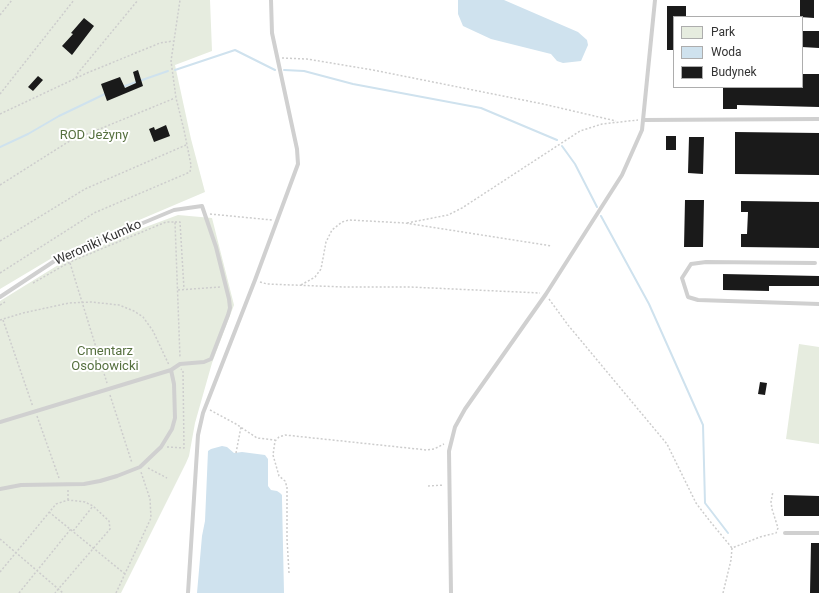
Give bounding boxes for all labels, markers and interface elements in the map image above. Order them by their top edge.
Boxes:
legend [673,16,803,88]
text: Park [711,25,735,39]
text: Woda [711,45,742,59]
text: Budynek [711,65,757,79]
park label: ROD Jeżyny [60,128,128,144]
street label: Weroniki Kumko [52,217,144,269]
park label: Cmentarz Osobowicki [71,344,139,375]

